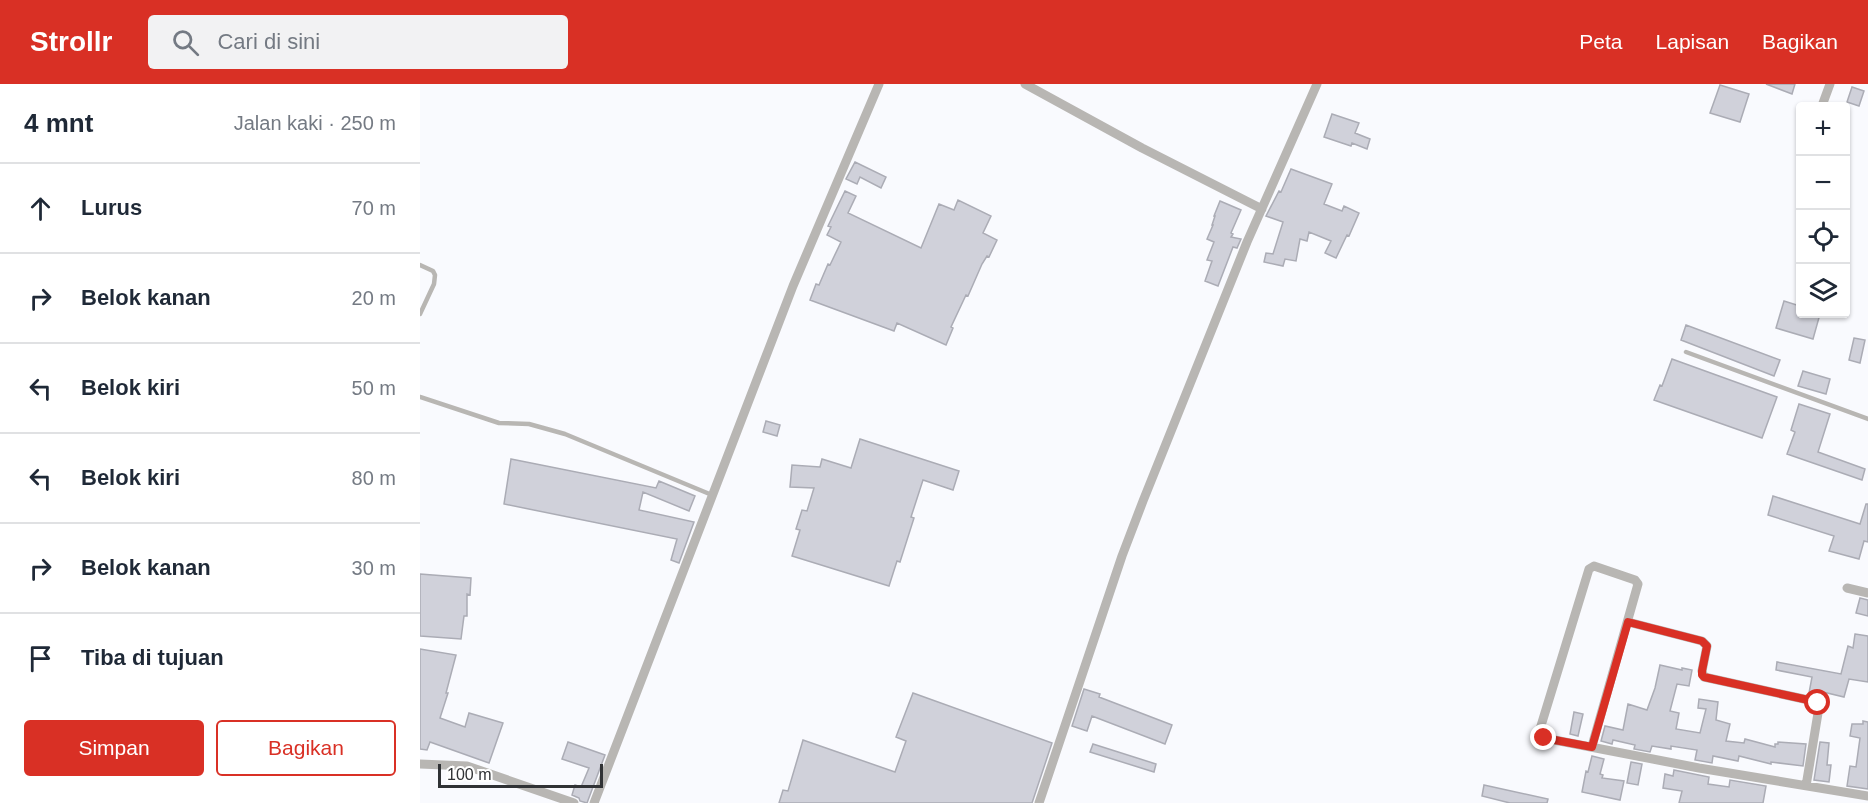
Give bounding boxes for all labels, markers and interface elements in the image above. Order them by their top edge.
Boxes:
search box [148,15,568,69]
text: Strollr [30,26,112,57]
icon: search [169,26,202,59]
text: Cari di sini [217,29,320,54]
text: Peta [1579,30,1623,53]
text: Lapisan [1656,30,1729,53]
text: Bagikan [1762,30,1838,53]
map controls [1796,102,1850,318]
button: + [1796,102,1850,156]
text: 4 mnt [24,108,93,138]
text: Jalan kaki · 250 m [234,112,396,134]
button: − [1796,156,1850,210]
icon: ahead [24,192,57,225]
text: Lurus [81,195,142,220]
text: 70 m [352,197,396,219]
button: locate [1796,210,1850,264]
button: layers [1796,264,1850,318]
icon: right [24,282,57,315]
text: Belok kanan [81,285,211,310]
text: 20 m [352,287,396,309]
icon: left [24,372,57,405]
text: Belok kiri [81,375,180,400]
text: 50 m [352,377,396,399]
icon: left [24,462,57,495]
text: Belok kiri [81,465,180,490]
text: 80 m [352,467,396,489]
icon: right [24,552,57,585]
text: Belok kanan [81,555,211,580]
text: 30 m [352,557,396,579]
icon: arrive [24,642,57,675]
text: Tiba di tujuan [81,645,224,670]
route start [1804,689,1830,715]
button: Simpan [24,720,204,776]
button: Bagikan [216,720,396,776]
route end [1530,724,1556,750]
scale bar [438,761,603,788]
text: 100 m [447,766,491,783]

